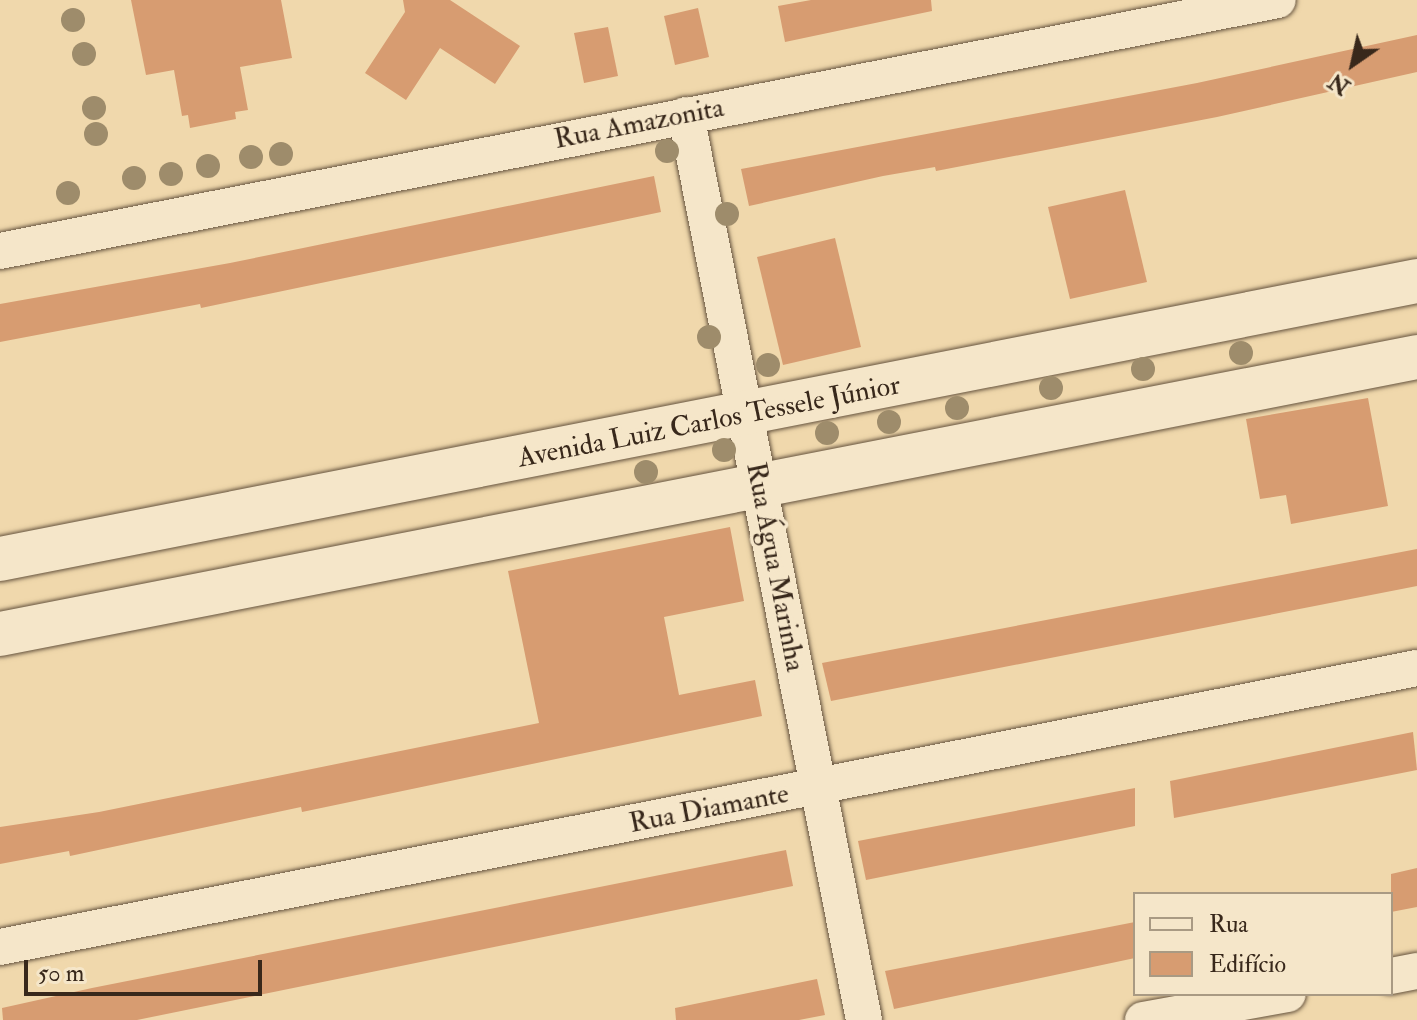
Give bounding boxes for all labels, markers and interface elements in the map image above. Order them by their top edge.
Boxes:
north arrow [1313,24,1393,104]
text: N [1324,67,1356,101]
street label: Rua Amazonita [551,91,727,157]
street label: Avenida Luiz Carlos Tessele Júnior [515,368,903,476]
street label: Rua Água Marinha [738,460,812,674]
street label: Rua Diamante [626,777,792,841]
legend [1133,892,1393,996]
text: Rua [1209,909,1248,940]
scale bar [28,944,266,994]
text: Edifício [1209,949,1286,980]
text: 50 m [38,958,84,989]

